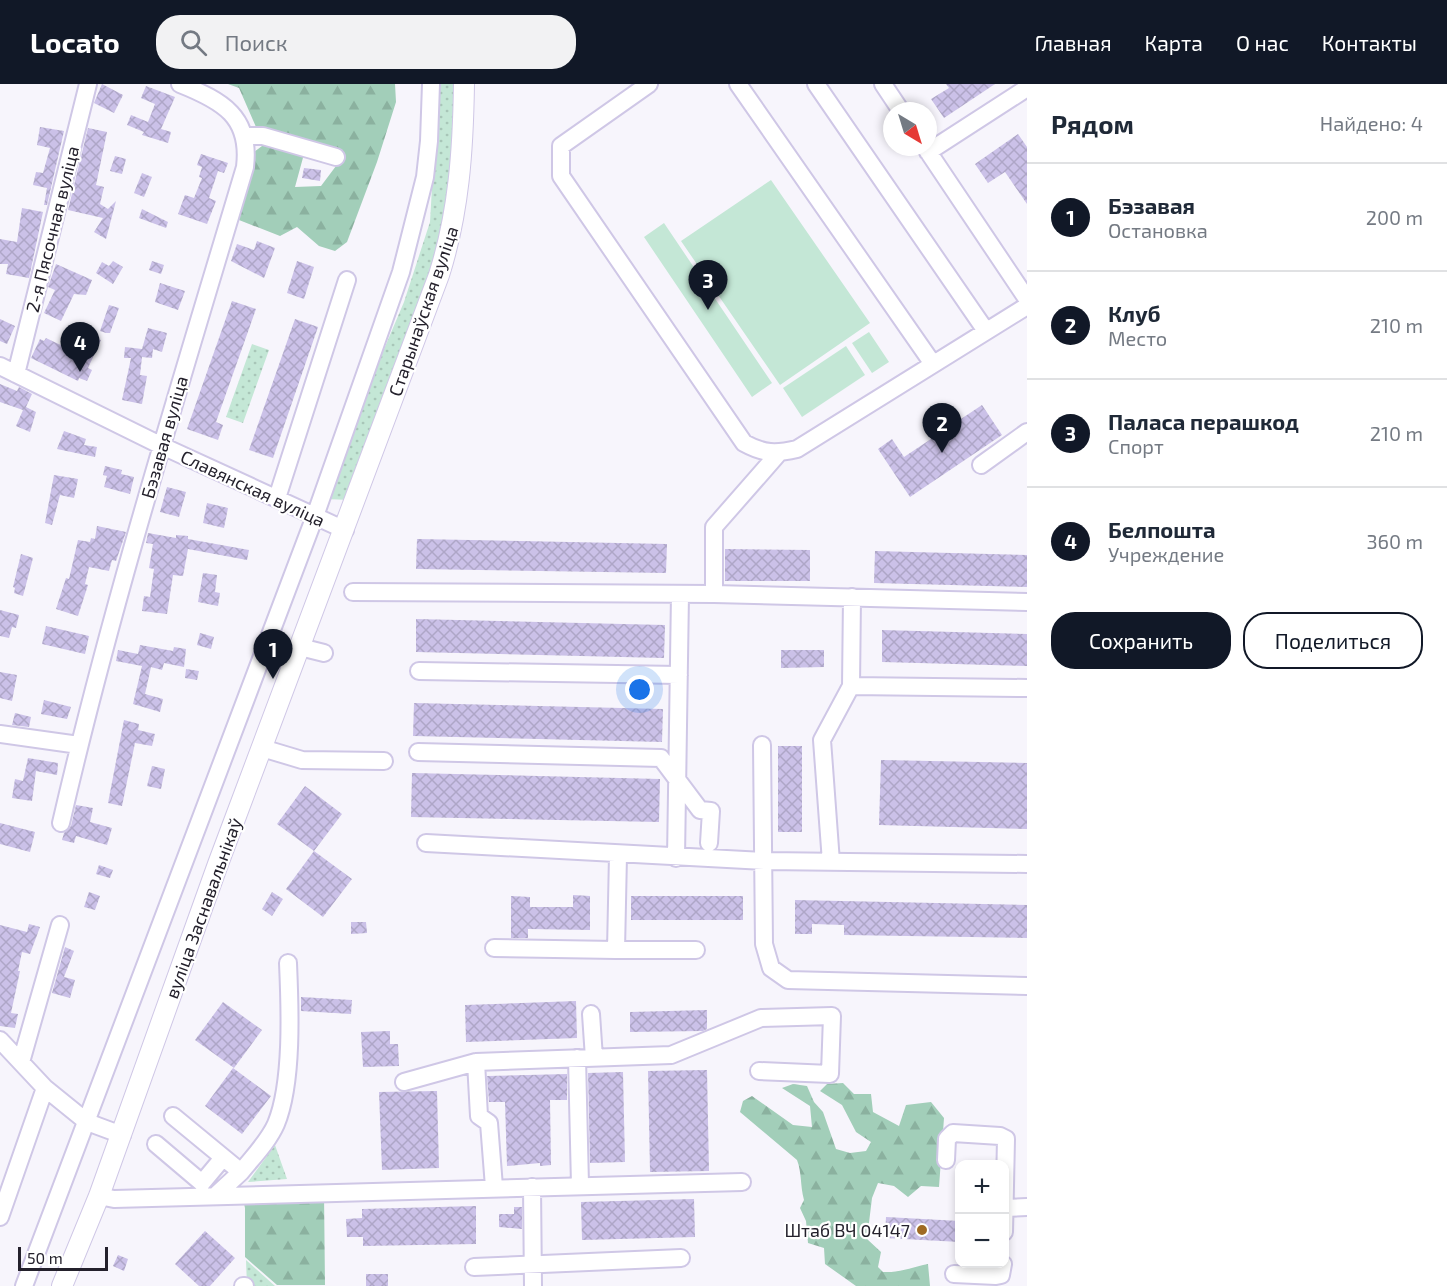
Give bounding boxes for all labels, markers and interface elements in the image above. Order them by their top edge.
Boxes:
search box [156,15,576,69]
text: Locato [30,25,120,59]
icon: search [177,26,210,59]
text: Поиск [225,29,288,55]
text: Главная [1035,30,1112,55]
text: Карта [1145,30,1203,55]
text: О нас [1236,30,1289,55]
text: Контакты [1322,30,1417,55]
north arrow [883,102,937,156]
text: Рядом [1051,108,1134,139]
text: Найдено: 4 [1320,111,1423,135]
street label: 2-я Пясочная вуліца [21,144,83,314]
text: Бэзавая [1108,192,1195,218]
text: 1 [1066,205,1075,229]
text: 200 m [1366,205,1423,229]
text: Остановка [1108,218,1208,242]
street label: Старынаўская вуліца [384,223,462,399]
pin: 3 [688,260,728,310]
text: Клуб [1108,300,1161,326]
text: 2 [1065,313,1076,337]
text: 210 m [1370,313,1423,337]
pin: 4 [60,322,100,372]
text: Место [1108,326,1167,350]
street label: Бэзавая вуліца [136,373,192,501]
pin: 2 [922,404,962,453]
text: Паласа перашкод [1108,408,1299,434]
text: 3 [1065,421,1076,445]
text: 210 m [1370,421,1423,445]
text: Спорт [1108,434,1164,458]
street label: Славянская вуліца [177,445,329,531]
text: Белпошта [1108,516,1216,542]
text: 4 [1064,529,1077,553]
text: 360 m [1366,529,1423,553]
text: Учреждение [1108,542,1224,566]
button: Сохранить [1051,612,1231,669]
button: Поделиться [1243,612,1423,669]
pin: 1 [254,630,292,679]
your location [625,675,654,704]
street label: вуліца Заснавальнікаў [160,814,246,1001]
map controls [955,1160,1009,1268]
button: + [955,1160,1009,1214]
button: − [955,1214,1009,1268]
place label: Штаб ВЧ 04147 [784,1219,910,1241]
marker: Штаб ВЧ 04147 [915,1223,929,1237]
scale bar [18,1244,108,1272]
text: 50 m [27,1248,63,1267]

